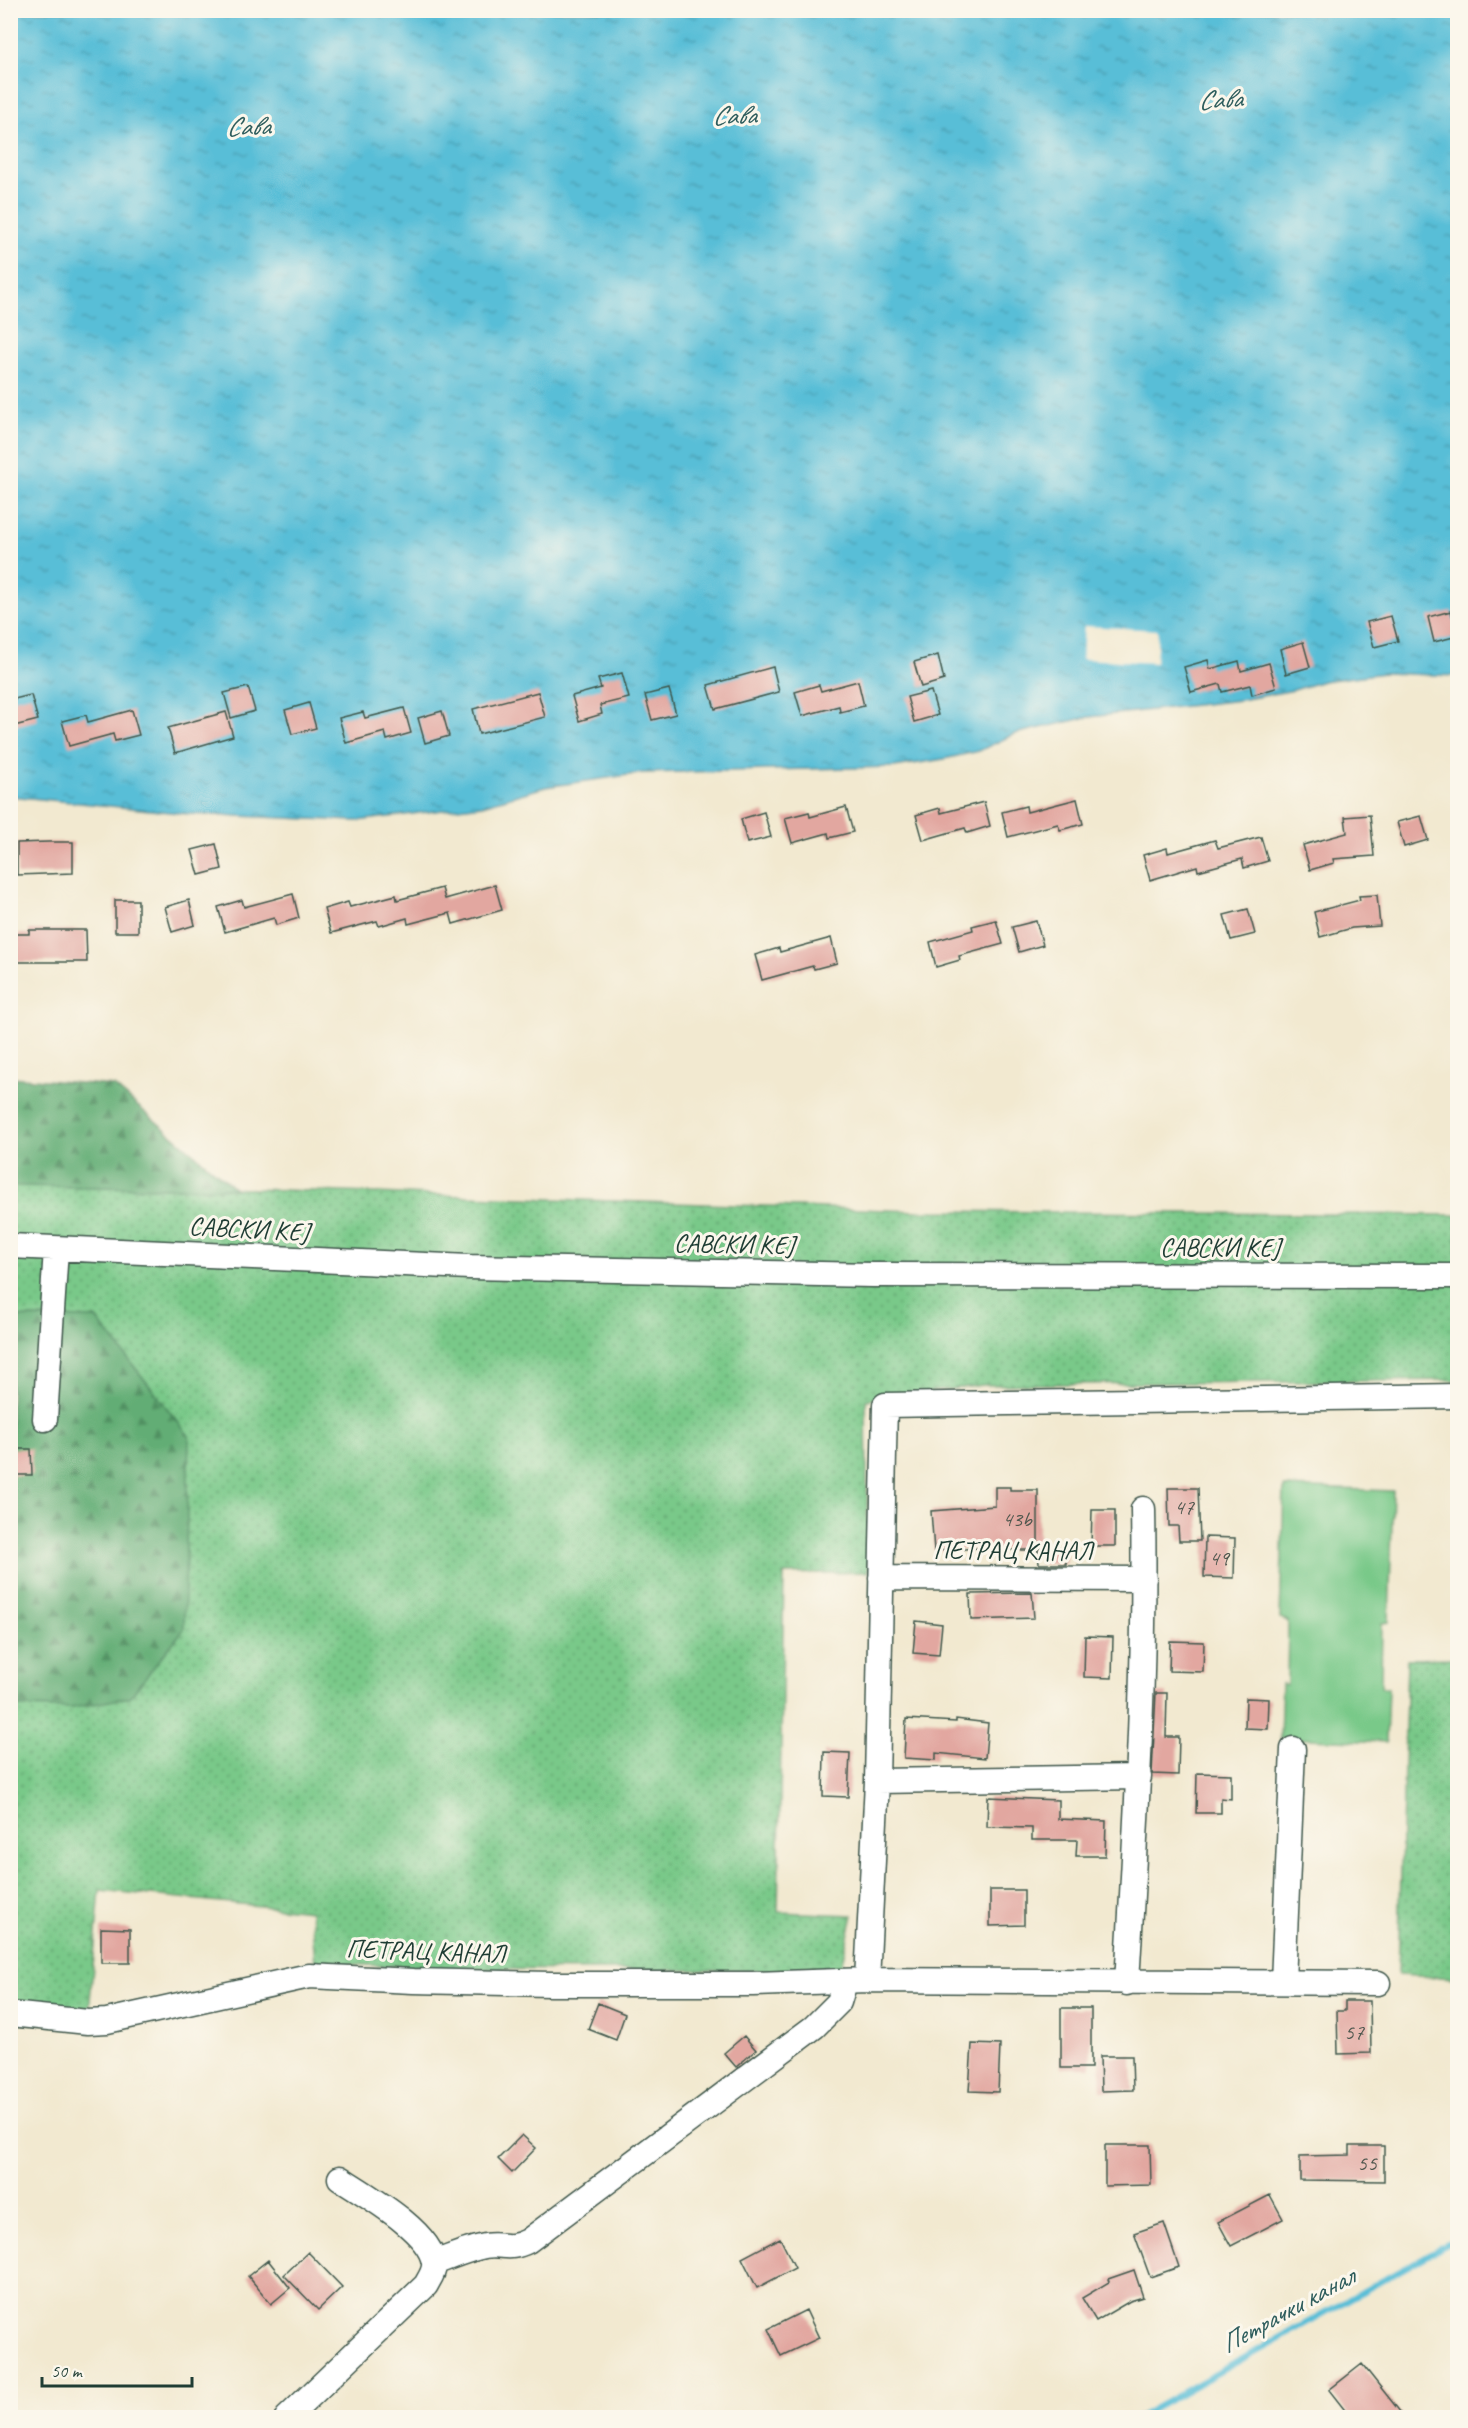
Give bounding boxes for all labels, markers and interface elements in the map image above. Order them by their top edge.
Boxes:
water label: Сава [1197,81,1245,117]
water label: Сава [712,98,758,132]
water label: Сава [226,109,272,143]
street label: САВСКИ КЕЈ [188,1209,314,1249]
street label: САВСКИ КЕЈ [674,1226,798,1262]
street label: САВСКИ КЕЈ [1160,1231,1284,1264]
house number: 47 [1174,1493,1195,1521]
house number: 43b [1002,1505,1033,1533]
street label: ПЕТРАЦ КАНАЛ [933,1534,1095,1567]
house number: 49 [1209,1544,1231,1572]
street label: ПЕТРАЦ КАНАЛ [346,1932,509,1970]
house number: 57 [1344,2018,1365,2046]
house number: 55 [1357,2149,1378,2177]
water label: Петрачки канал [1214,2257,1364,2361]
scale bar [42,2350,192,2388]
text: 50 m [51,2360,84,2382]

